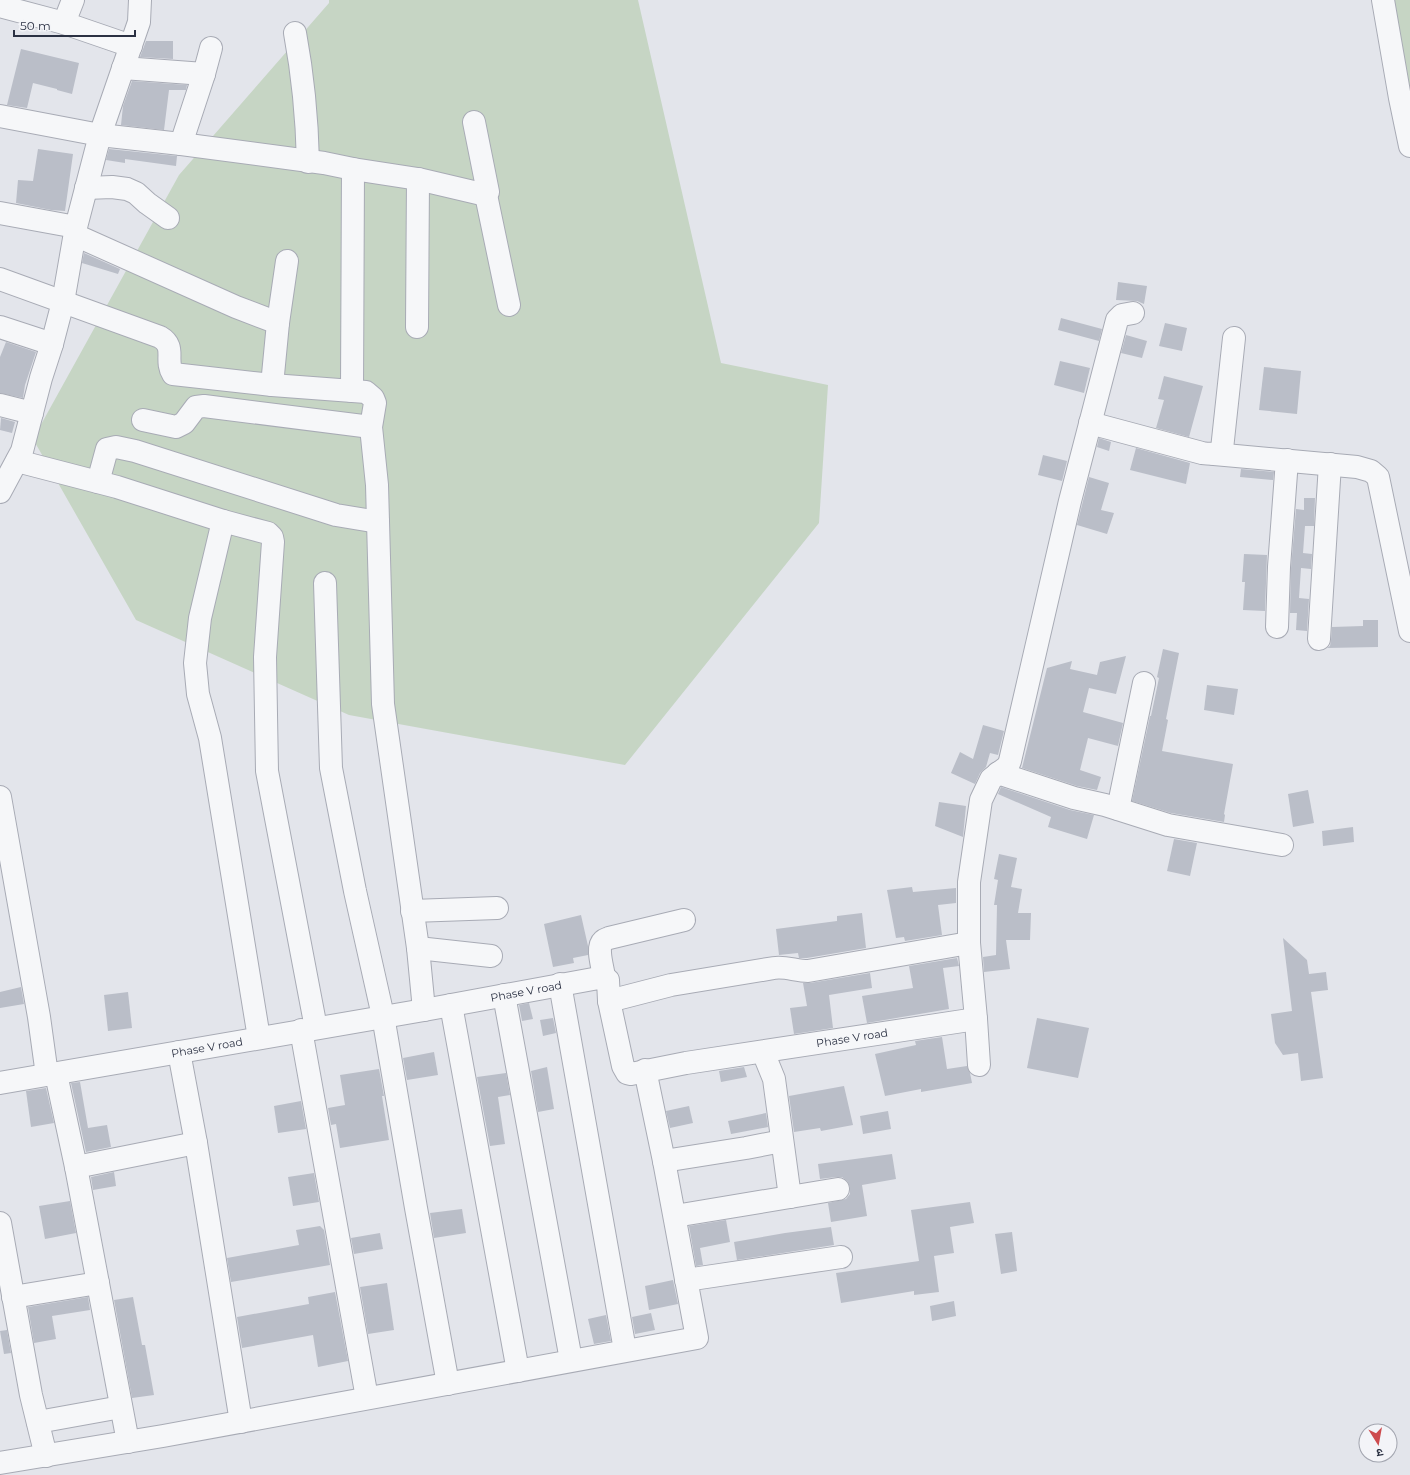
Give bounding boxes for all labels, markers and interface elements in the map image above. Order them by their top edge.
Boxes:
scale bar [14,12,135,38]
text: 50 m [20,18,51,33]
street label: Phase V road [489,978,563,1005]
street label: Phase V road [815,1025,889,1050]
street label: Phase V road [170,1034,244,1060]
north arrow [1358,1423,1398,1463]
text: उ [1375,1445,1384,1460]

